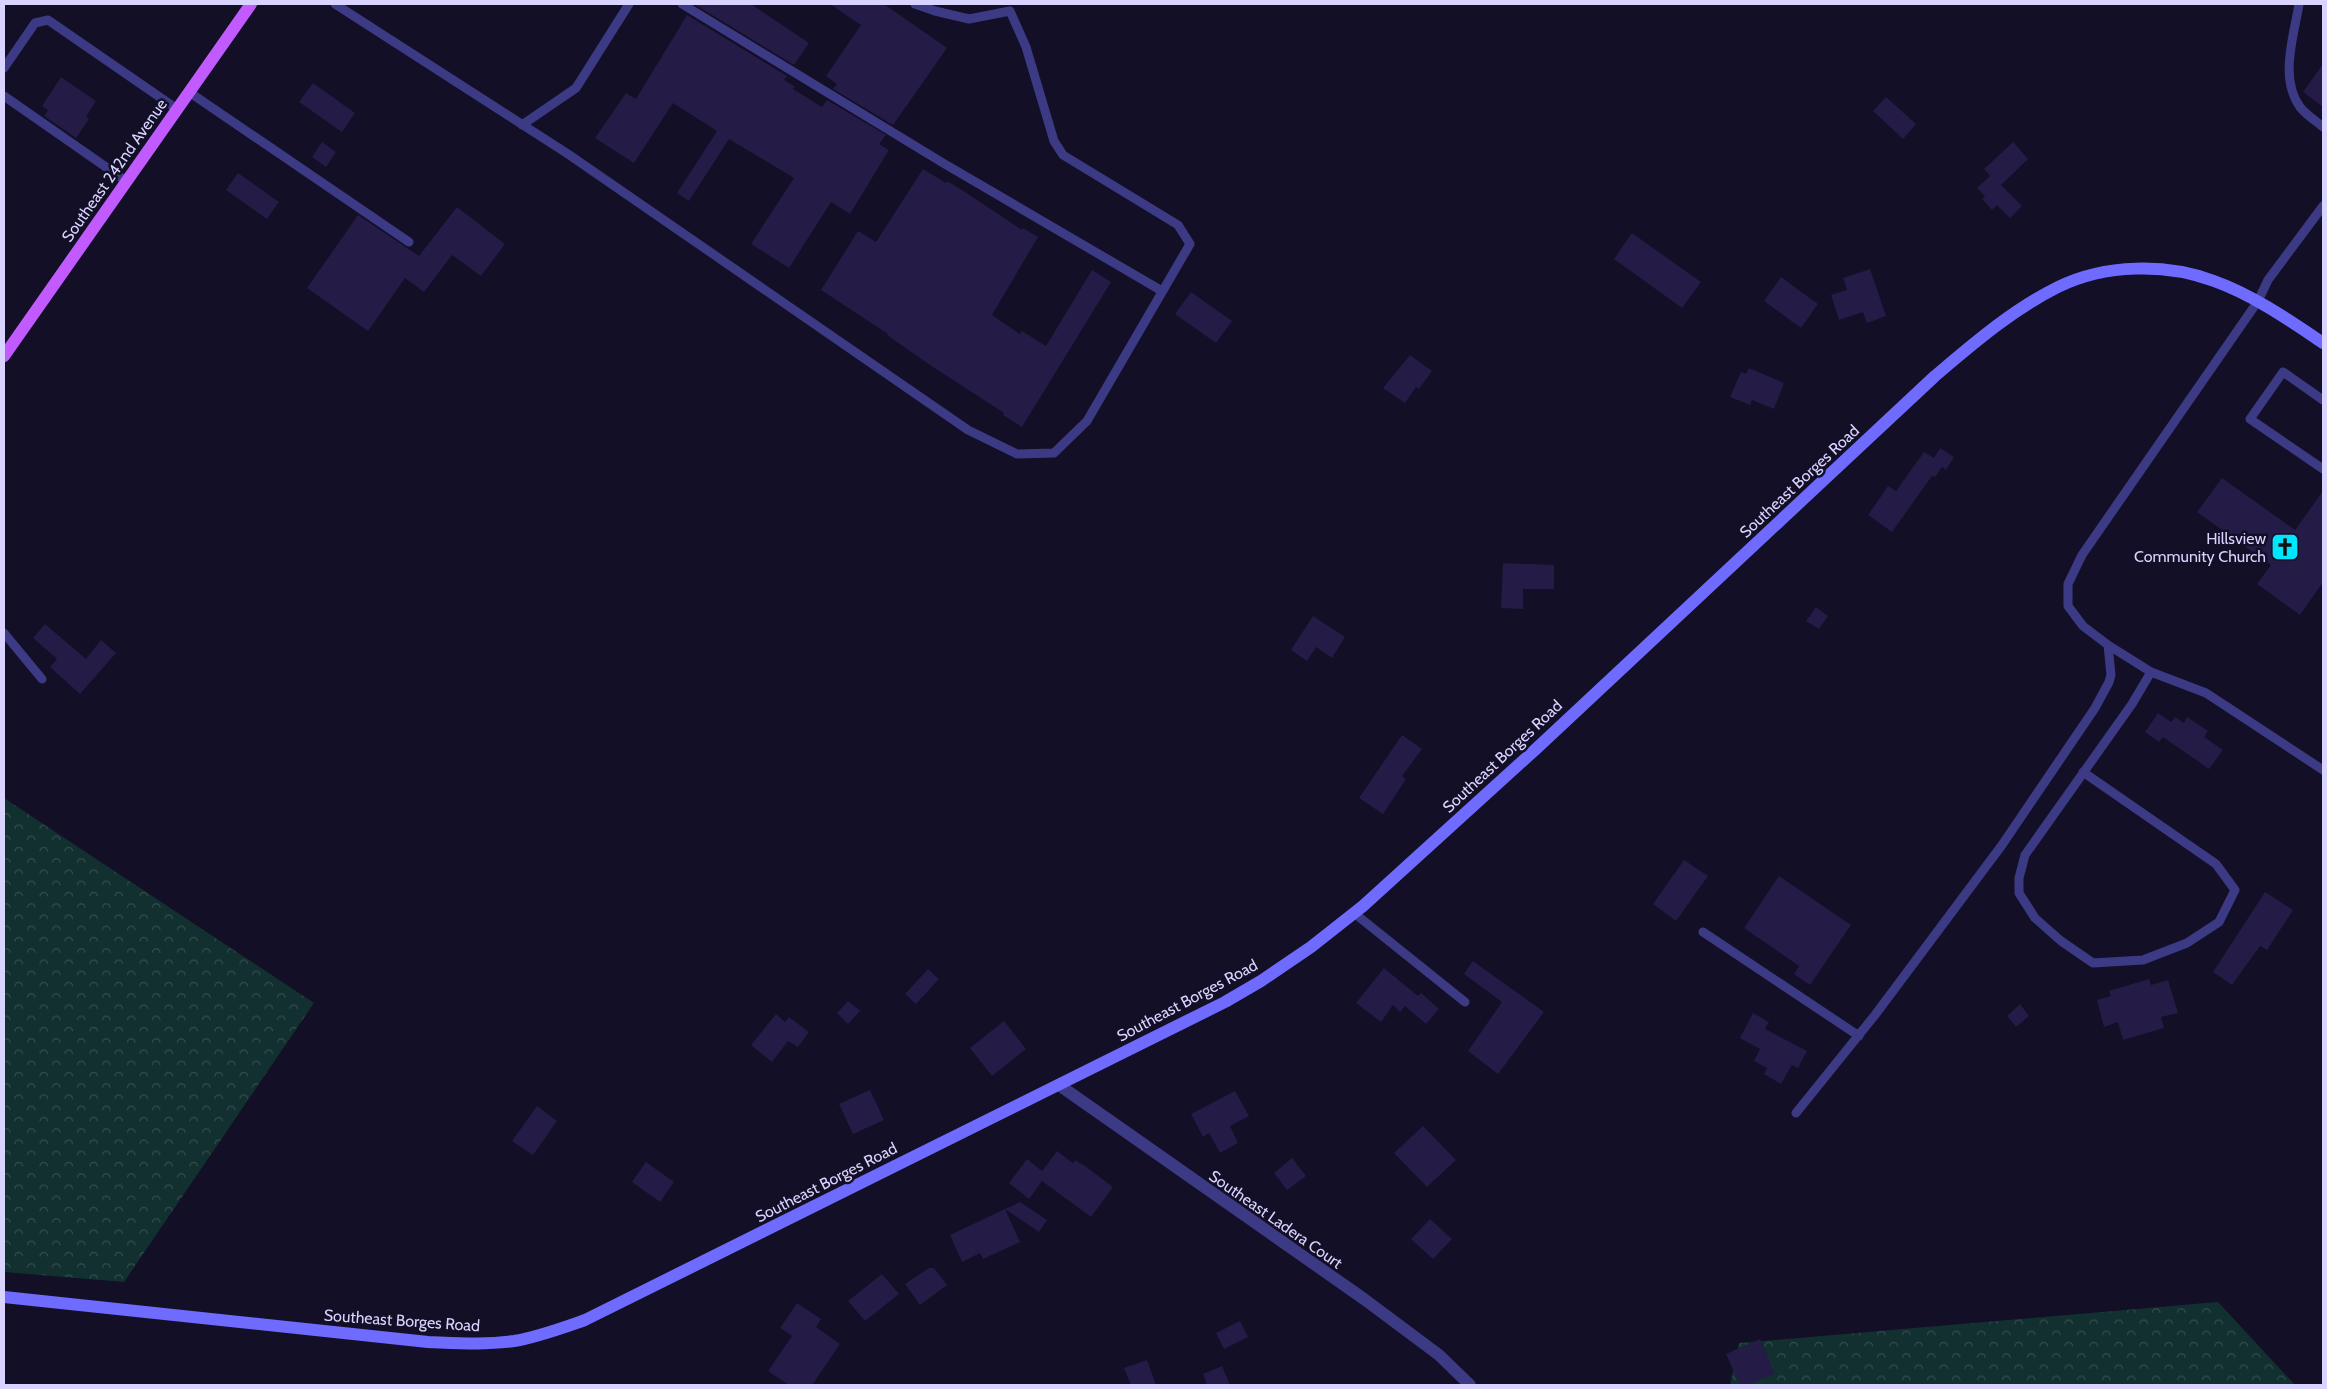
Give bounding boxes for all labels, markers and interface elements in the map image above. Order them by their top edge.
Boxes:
street label: Southeast 242nd Avenue [58,95,171,245]
street label: Southeast Borges Road [1736,421,1863,542]
place label: Hillsview Community Church [2134,529,2266,566]
church icon: Hillsview Community Church [2270,532,2300,562]
street label: Southeast Borges Road [1439,696,1566,817]
street label: Southeast Borges Road [1114,955,1261,1046]
street label: Southeast Borges Road [752,1138,900,1226]
street label: Southeast Ladera Court [1205,1166,1347,1273]
street label: Southeast Borges Road [323,1306,481,1335]

